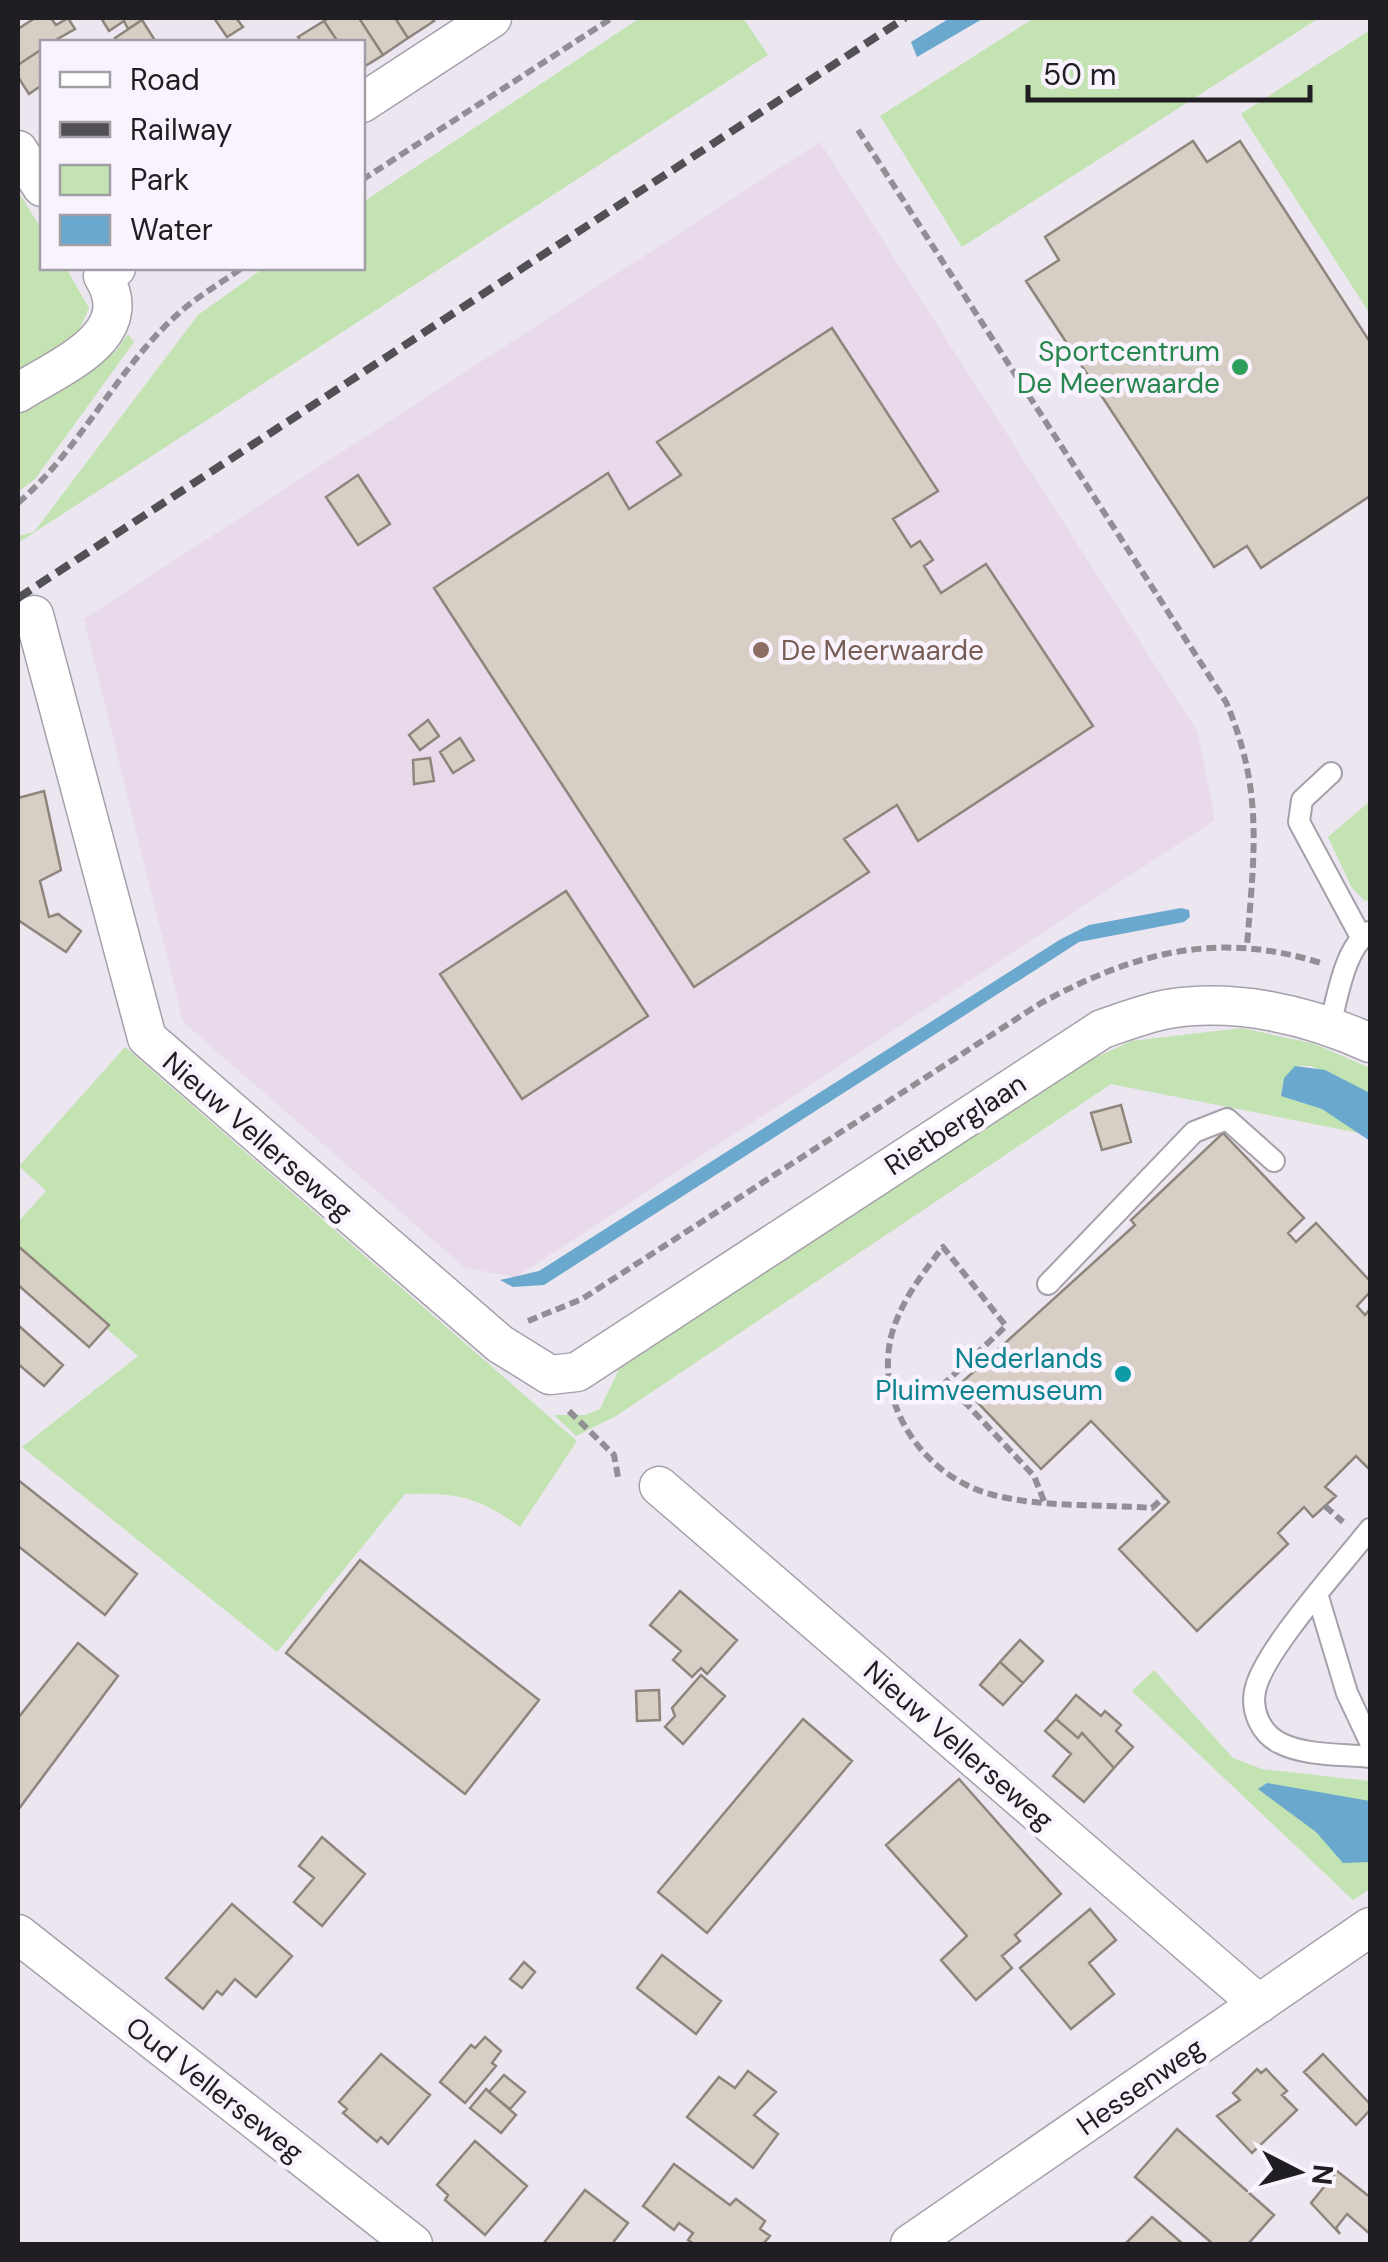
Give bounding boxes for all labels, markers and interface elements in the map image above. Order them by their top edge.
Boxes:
legend [40,40,365,270]
scale bar [1028,40,1310,102]
text: 50 m [1043,55,1117,94]
text: Road [130,60,200,99]
text: Railway [130,110,233,149]
text: Park [130,160,189,199]
text: Water [130,210,213,249]
place label: Sportcentrum De Meerwaarde [1017,333,1220,402]
marker: Sportcentrum De Meerwaarde [1229,356,1251,378]
place label: De Meerwaarde [781,632,984,669]
marker: De Meerwaarde [750,639,772,661]
street label: Nieuw Vellerseweg [155,1044,360,1229]
street label: Rietberglaan [877,1065,1033,1184]
place label: Nederlands Pluimveemuseum [875,1340,1103,1409]
marker: Nederlands Pluimveemuseum [1112,1363,1134,1385]
street label: Nieuw Vellerseweg [856,1653,1061,1838]
street label: Oud Vellerseweg [118,2008,311,2170]
street label: Hessenweg [1069,2029,1211,2144]
north arrow [1248,2122,1348,2222]
text: N [1303,2162,1342,2187]

